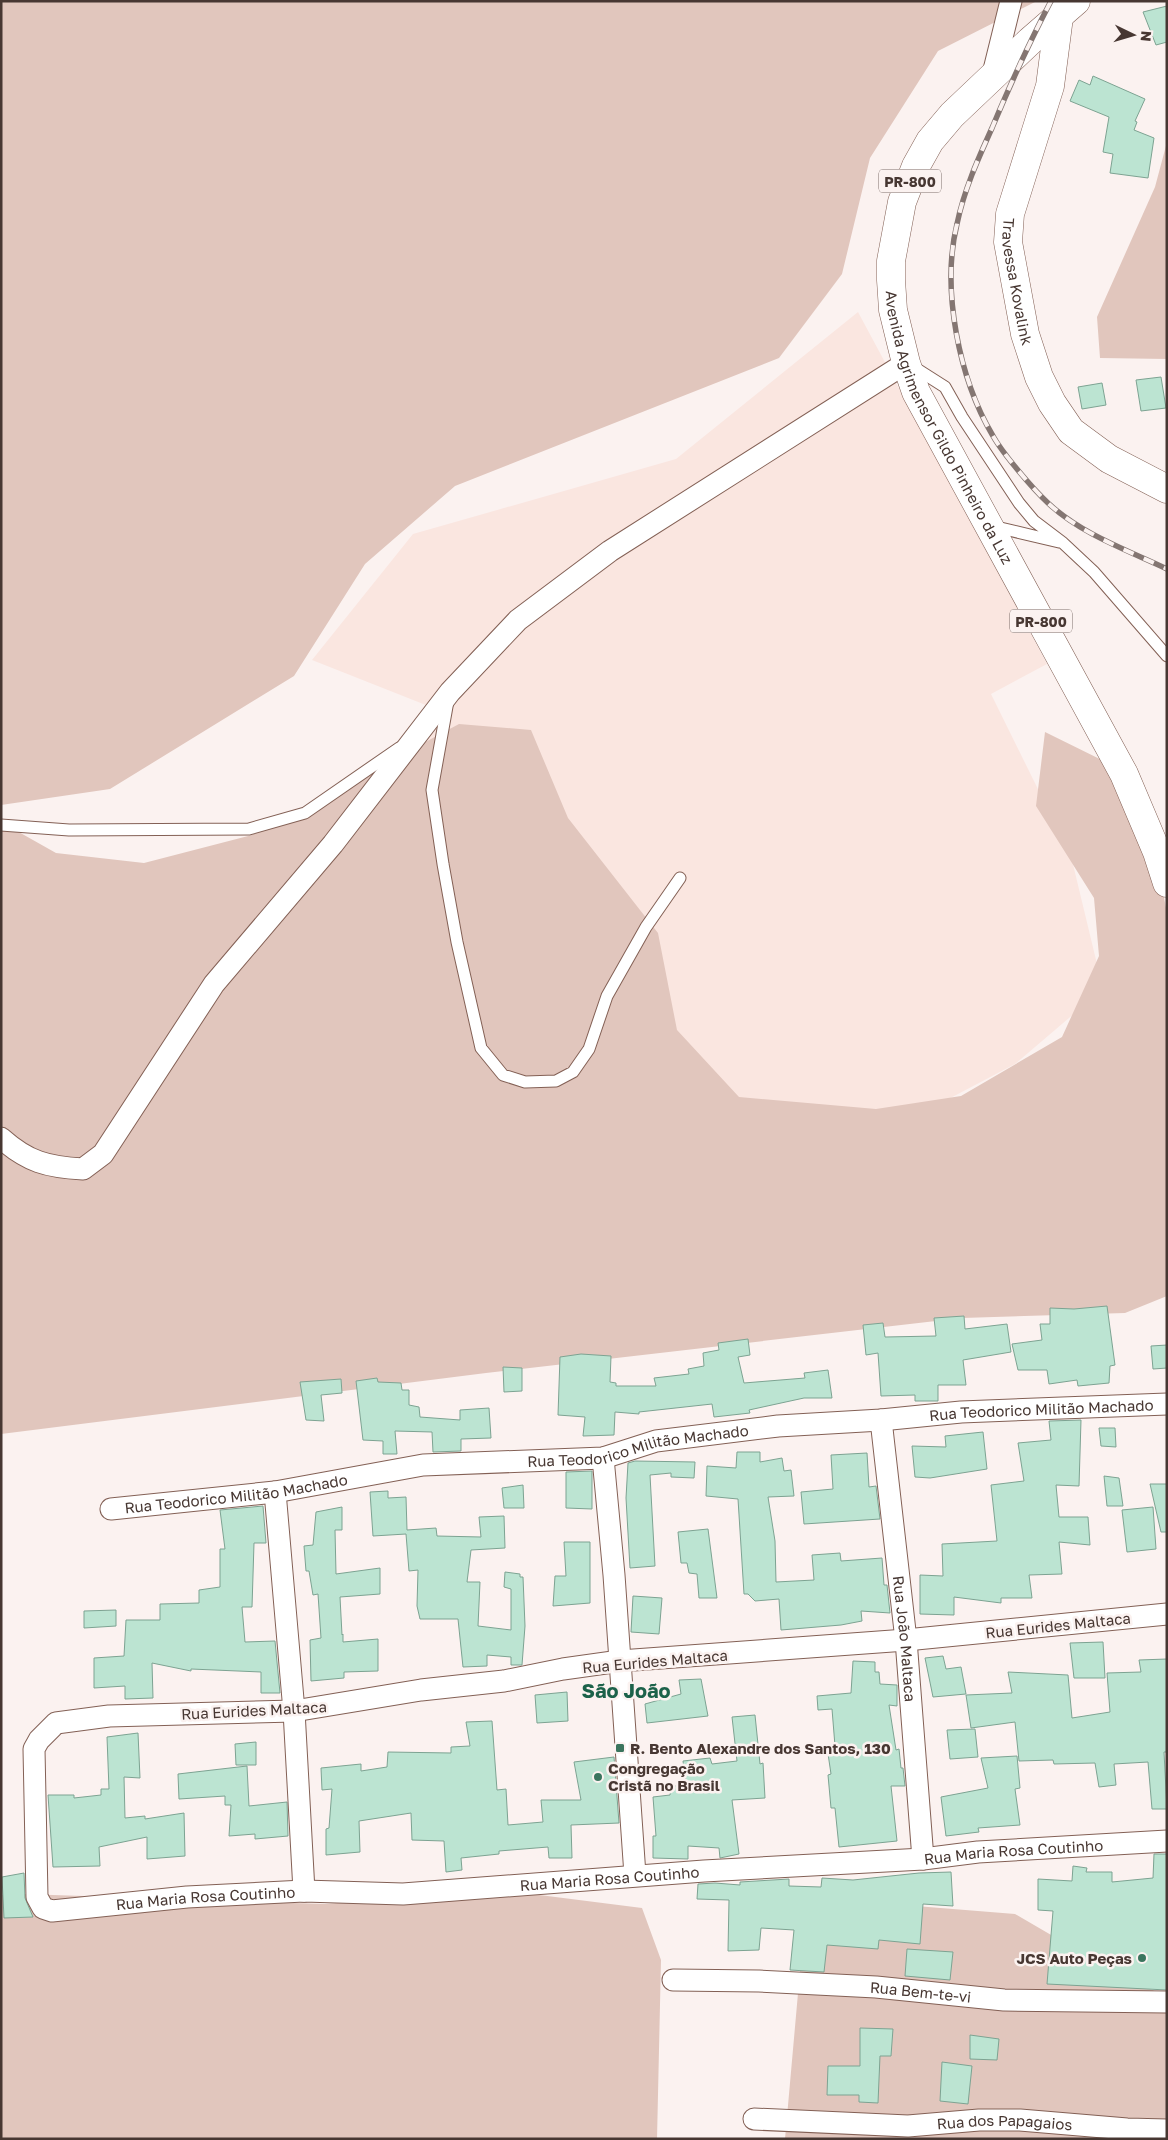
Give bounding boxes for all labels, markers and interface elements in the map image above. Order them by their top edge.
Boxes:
north arrow [1108,10,1158,60]
text: N [1138,30,1155,42]
road number: PR-800 [879,170,941,192]
street label: Travessa Kovalink [999,217,1037,348]
street label: Avenida Agrimensor Gildo Pinheiro da Luz [883,290,1017,567]
road number: PR-800 [1010,610,1072,632]
street label: Rua Teodorico Militão Machado [928,1396,1154,1424]
street label: Rua Teodorico Militão Machado [527,1421,750,1470]
street label: Rua Teodorico Militão Machado [124,1470,349,1517]
street label: Rua João Maltaca [890,1575,920,1703]
street label: Rua Eurides Maltaca [984,1608,1132,1642]
street label: Rua Eurides Maltaca [582,1646,728,1676]
district label: São João [582,1678,671,1702]
street label: Rua Eurides Maltaca [181,1697,327,1723]
place label: R. Bento Alexandre dos Santos, 130 [630,1739,891,1757]
marker: R. Bento Alexandre dos Santos, 130 [614,1742,626,1754]
place label: Congregação Cristã no Brasil [608,1759,720,1794]
marker: Congregação Cristã no Brasil [592,1771,604,1783]
street label: Rua Maria Rosa Coutinho [923,1836,1104,1868]
street label: Rua Maria Rosa Coutinho [519,1862,700,1894]
street label: Rua Maria Rosa Coutinho [115,1882,296,1913]
place label: JCS Auto Peças [1016,1949,1132,1967]
marker: JCS Auto Peças [1136,1952,1148,1964]
street label: Rua Bem-te-vi [870,1978,972,2006]
street label: Rua dos Papagaios [936,2111,1073,2133]

